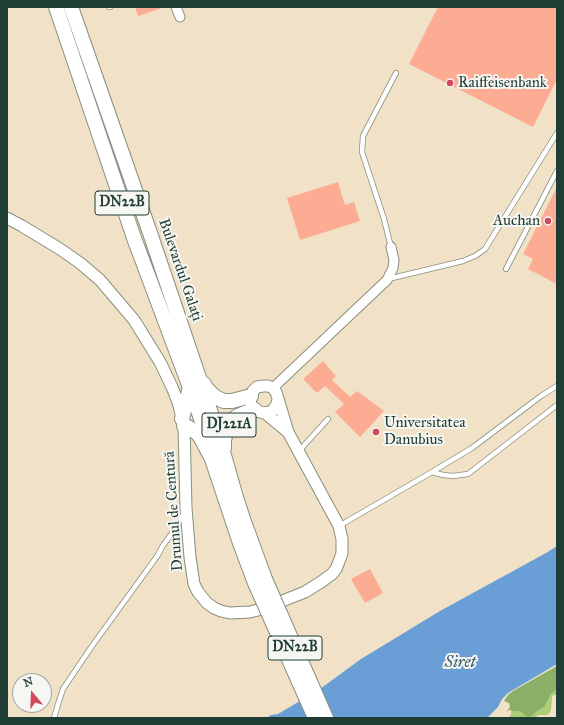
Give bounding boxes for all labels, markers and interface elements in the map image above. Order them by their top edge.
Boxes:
place label: Raiffeisenbank [458,74,547,92]
marker: Raiffeisenbank [445,78,455,88]
road number: DN22B [95,191,149,215]
place label: Auchan [493,212,540,230]
street label: Bulevardul Galați [154,216,206,324]
marker: Auchan [543,216,553,226]
road number: DJ221A [202,413,256,437]
place label: Universitatea Danubius [384,414,466,449]
marker: Universitatea Danubius [371,427,381,437]
street label: Drumul de Centură [161,450,187,572]
road number: DN22B [268,636,322,660]
water label: Siret [445,653,475,673]
north arrow [12,673,52,713]
text: N [22,674,35,690]

